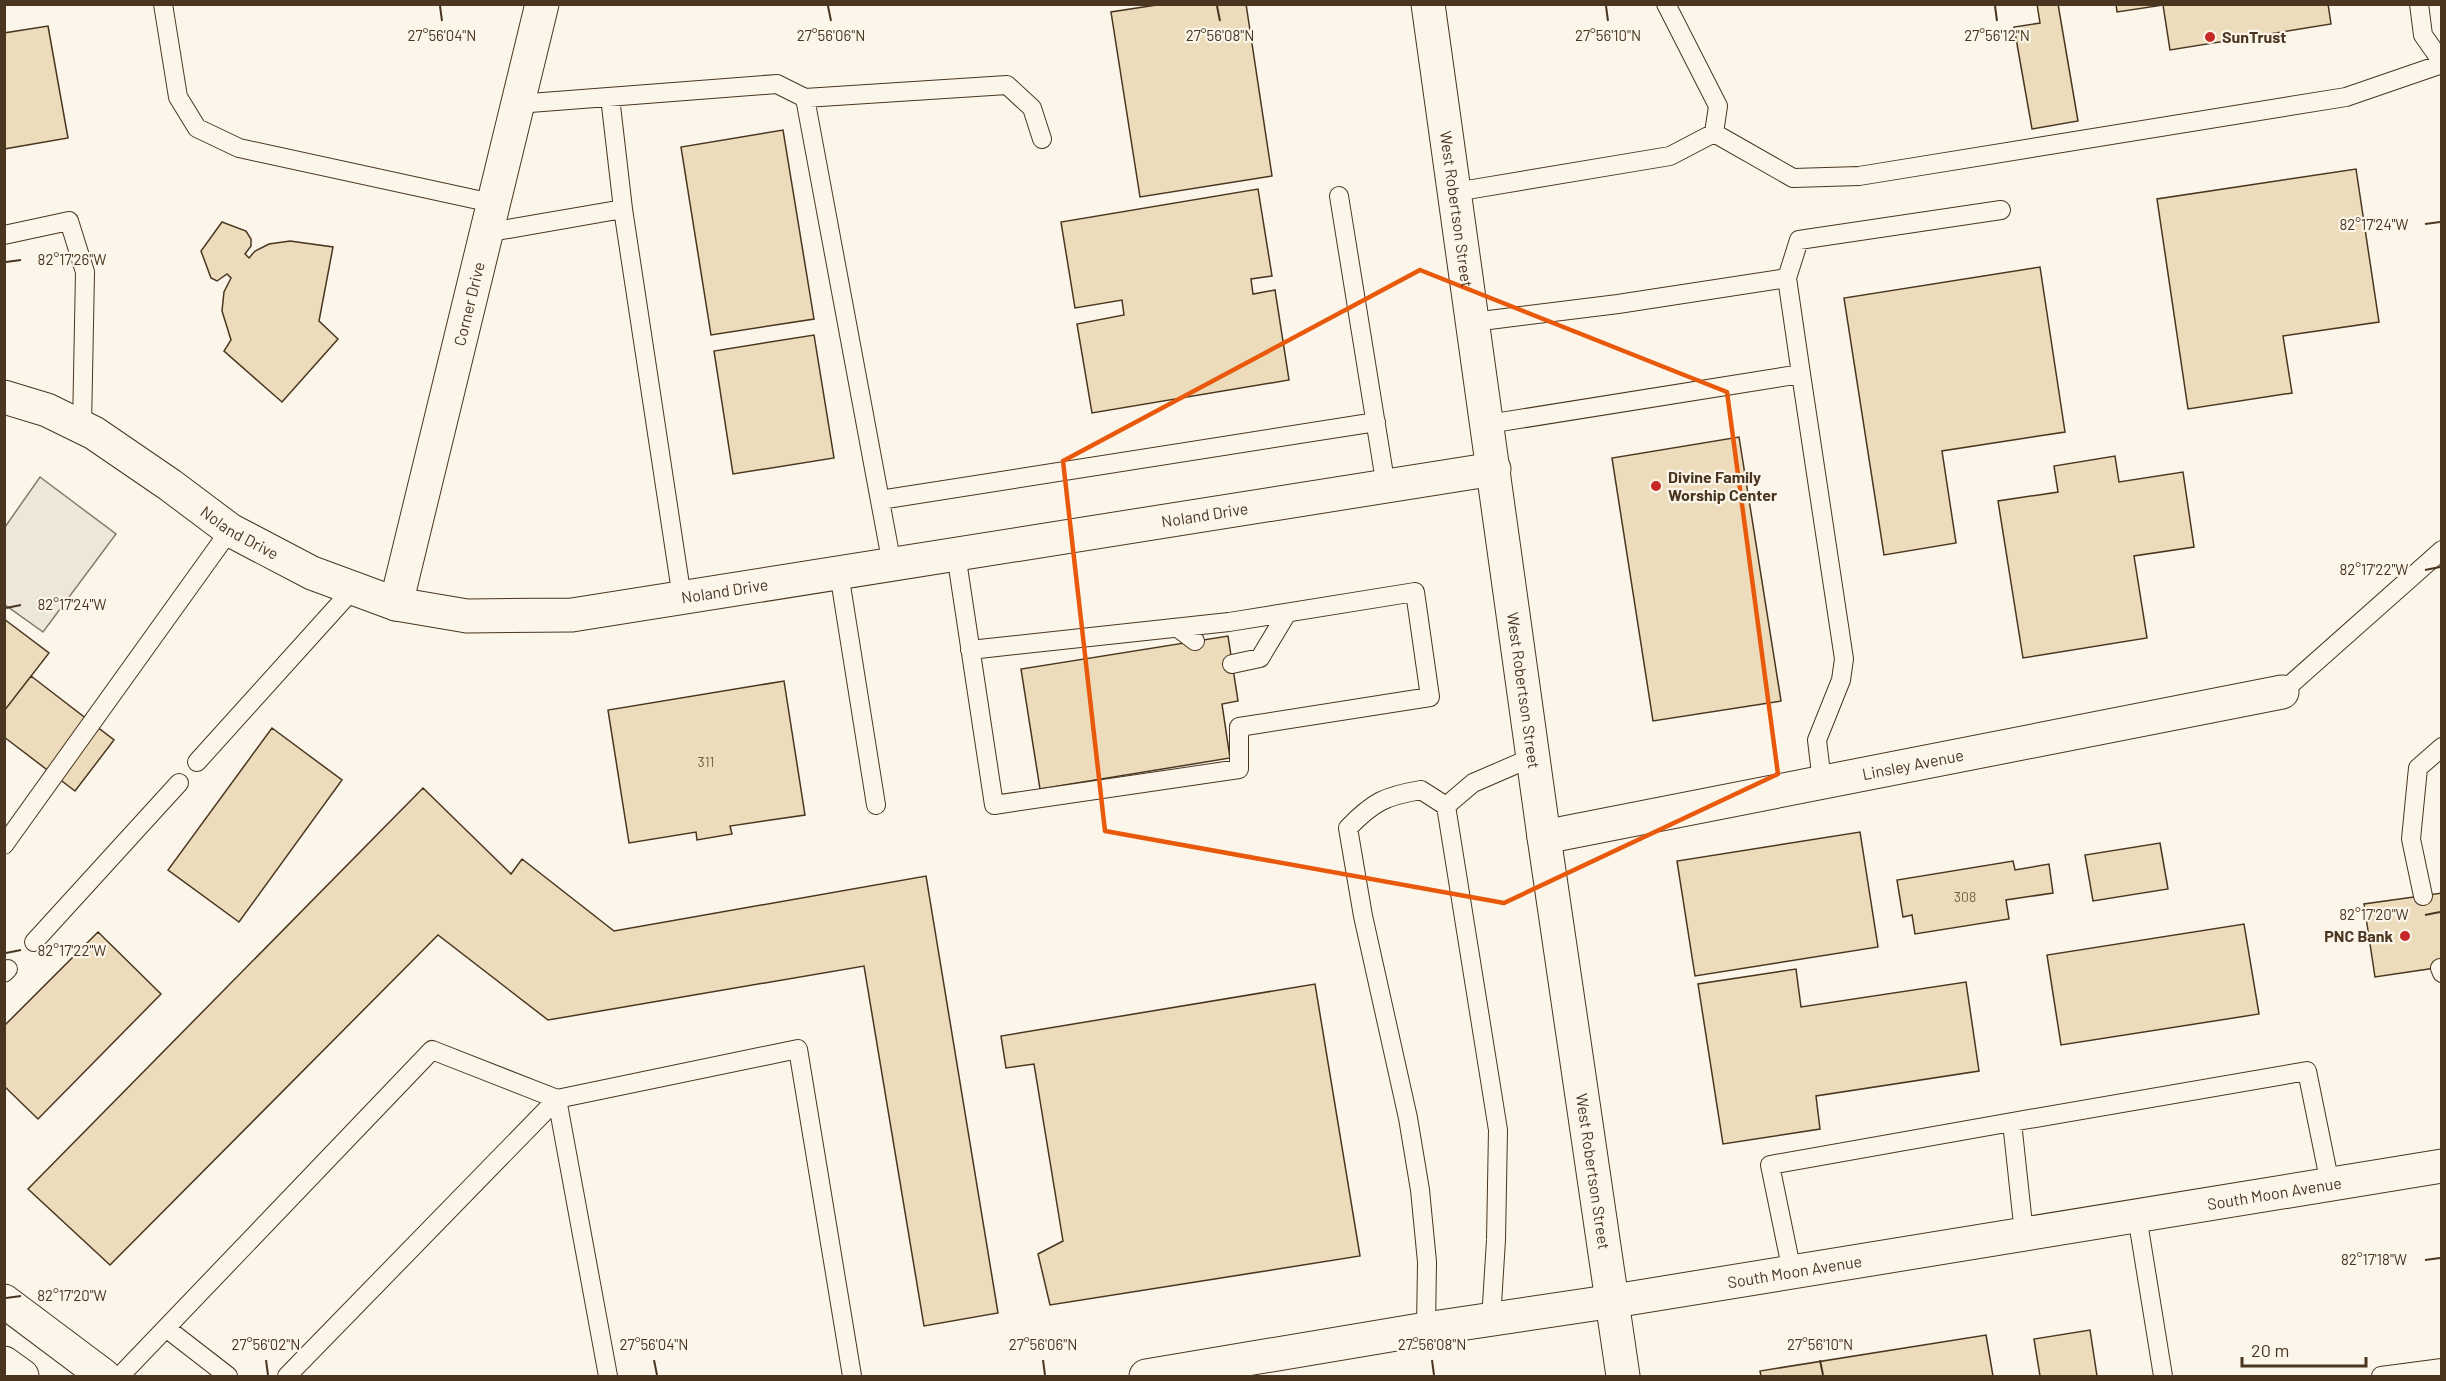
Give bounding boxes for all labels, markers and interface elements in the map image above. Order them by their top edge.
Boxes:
text: 27°56'04"N [408,26,476,44]
text: 27°56'06"N [797,26,865,44]
text: 27°56'08"N [1186,26,1254,44]
text: 27°56'10"N [1575,26,1641,44]
text: 27°56'12"N [1964,26,2030,44]
place label: SunTrust [2222,27,2286,46]
marker: SunTrust [2203,30,2217,44]
street label: West Robertson Street [1437,129,1477,288]
text: 82°17'24"W [2339,215,2409,233]
text: 82°17'26"W [38,250,106,268]
street label: Corner Drive [449,260,488,348]
place label: Divine Family Worship Center [1668,467,1777,504]
marker: Divine Family Worship Center [1649,479,1663,493]
street label: Noland Drive [1160,498,1249,531]
street label: Noland Drive [197,502,282,563]
text: 82°17'22"W [2339,560,2409,578]
street label: Noland Drive [680,574,769,607]
text: 82°17'24"W [37,595,107,613]
street label: West Robertson Street [1504,611,1544,770]
street label: Linsley Avenue [1860,745,1965,783]
house number: 311 [698,753,714,770]
house number: 308 [1954,888,1976,905]
text: 82°17'20"W [2339,905,2409,923]
place label: PNC Bank [2324,926,2393,945]
marker: PNC Bank [2398,929,2412,943]
text: 82°17'22"W [37,941,107,959]
street label: West Robertson Street [1573,1092,1614,1251]
street label: South Moon Avenue [2206,1173,2343,1213]
text: 82°17'18"W [2341,1250,2407,1268]
street label: South Moon Avenue [1726,1251,1863,1291]
text: 82°17'20"W [37,1286,107,1304]
scale bar [2242,1330,2366,1368]
text: 27°56'02"N [232,1335,300,1353]
text: 27°56'04"N [620,1335,688,1353]
text: 27°56'06"N [1009,1335,1077,1353]
text: 27°56'08"N [1398,1335,1466,1353]
text: 27°56'10"N [1787,1335,1853,1353]
text: 20 m [2251,1339,2289,1361]

